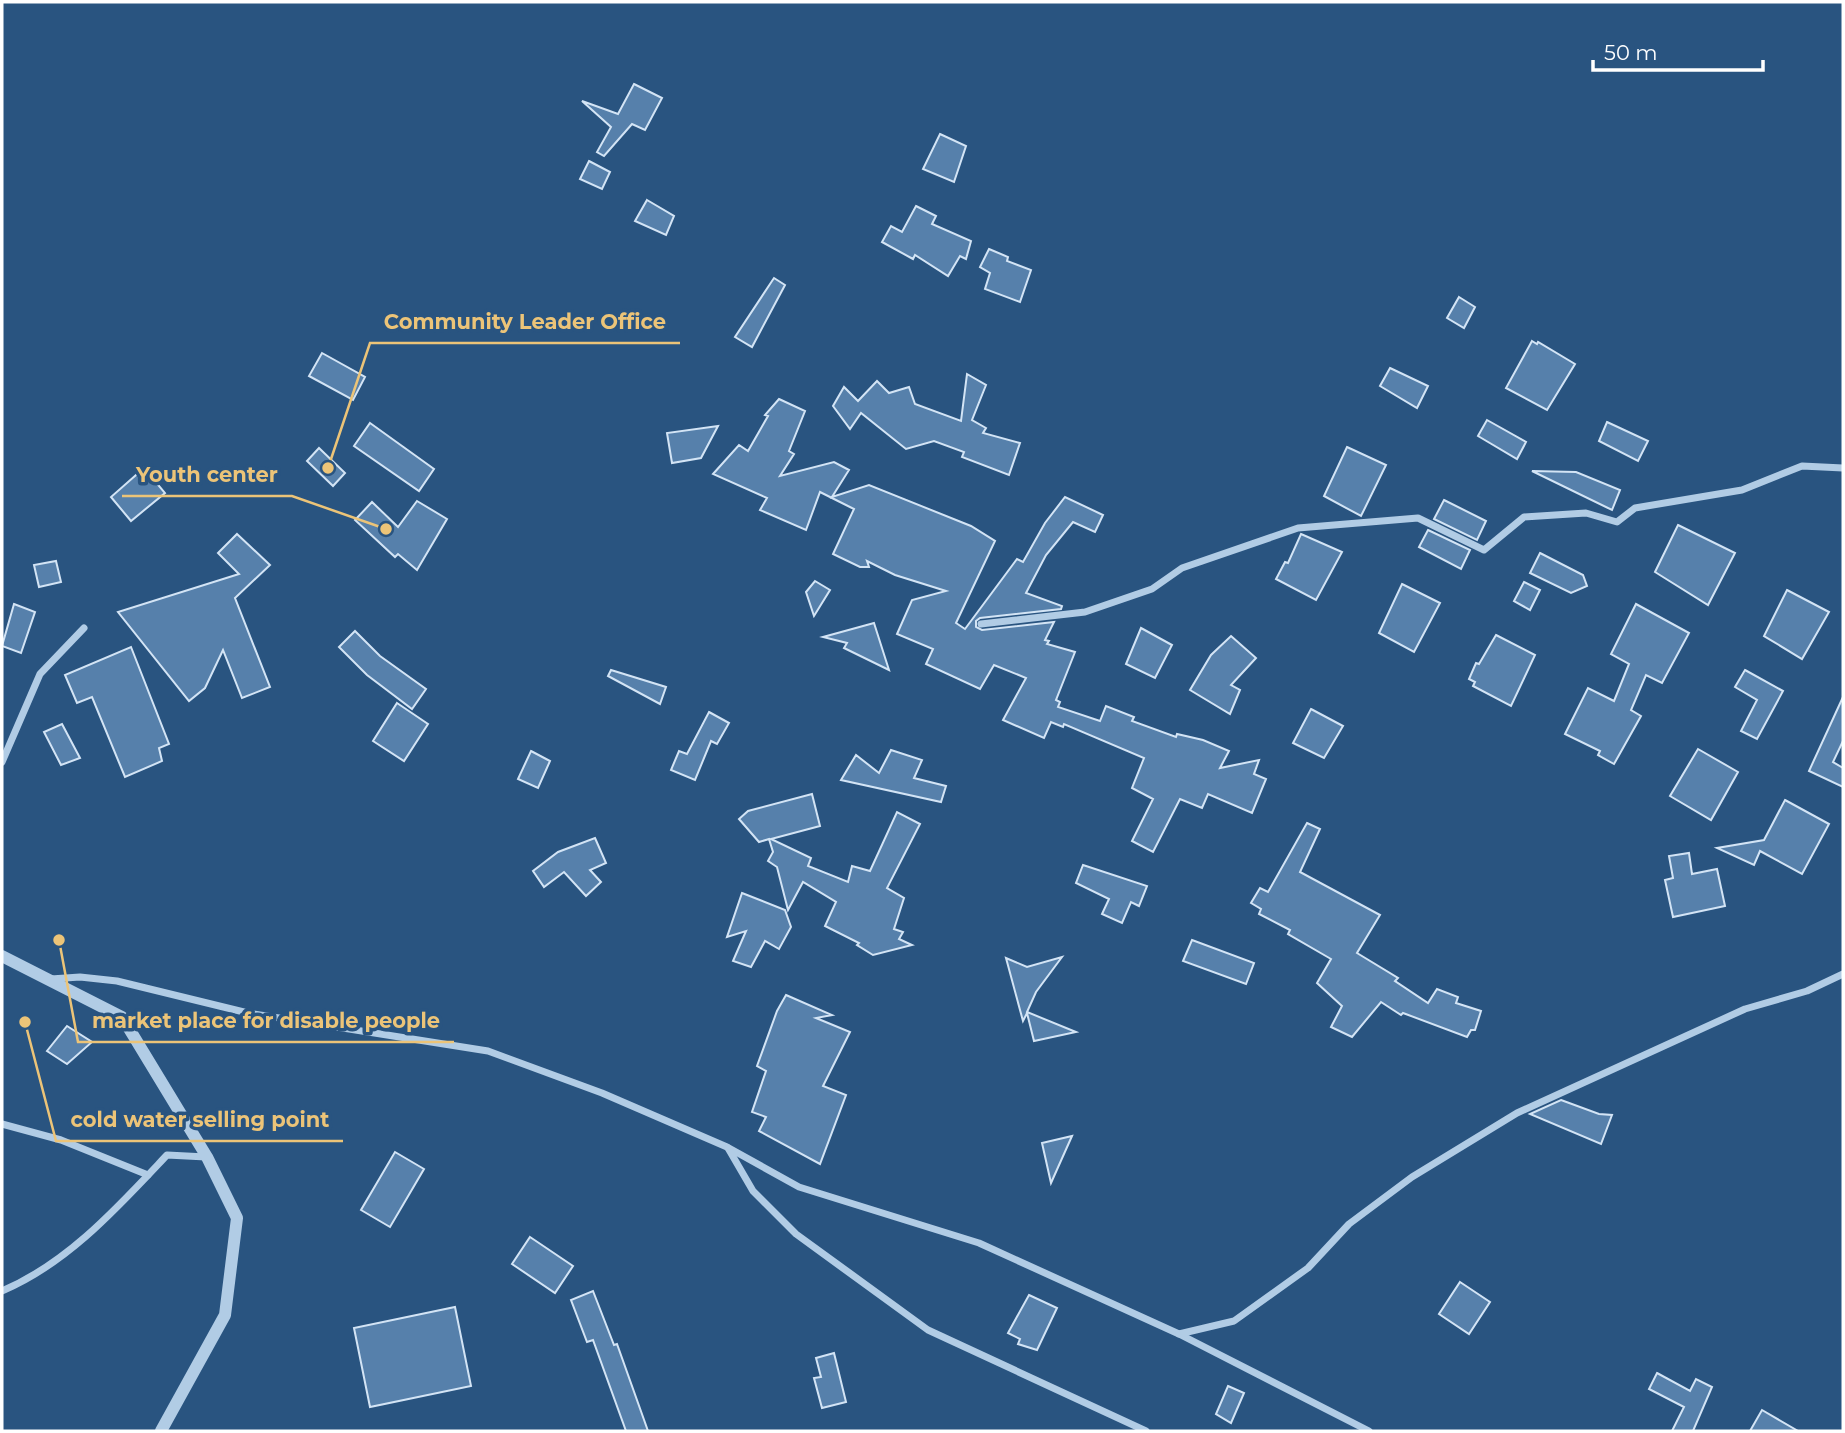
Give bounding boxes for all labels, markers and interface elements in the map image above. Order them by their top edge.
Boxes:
scale bar [1593,28,1763,72]
text: 50 m [1604,40,1658,65]
callout: Community Leader Office [370,301,680,343]
text: Community Leader Office [384,309,666,334]
callout: Youth center [122,454,292,496]
text: Youth center [135,462,278,487]
callout: market place for disable people [78,1000,454,1042]
text: market place for disable people [92,1008,440,1033]
callout: cold water selling point [56,1099,343,1141]
text: cold water selling point [71,1107,329,1132]

